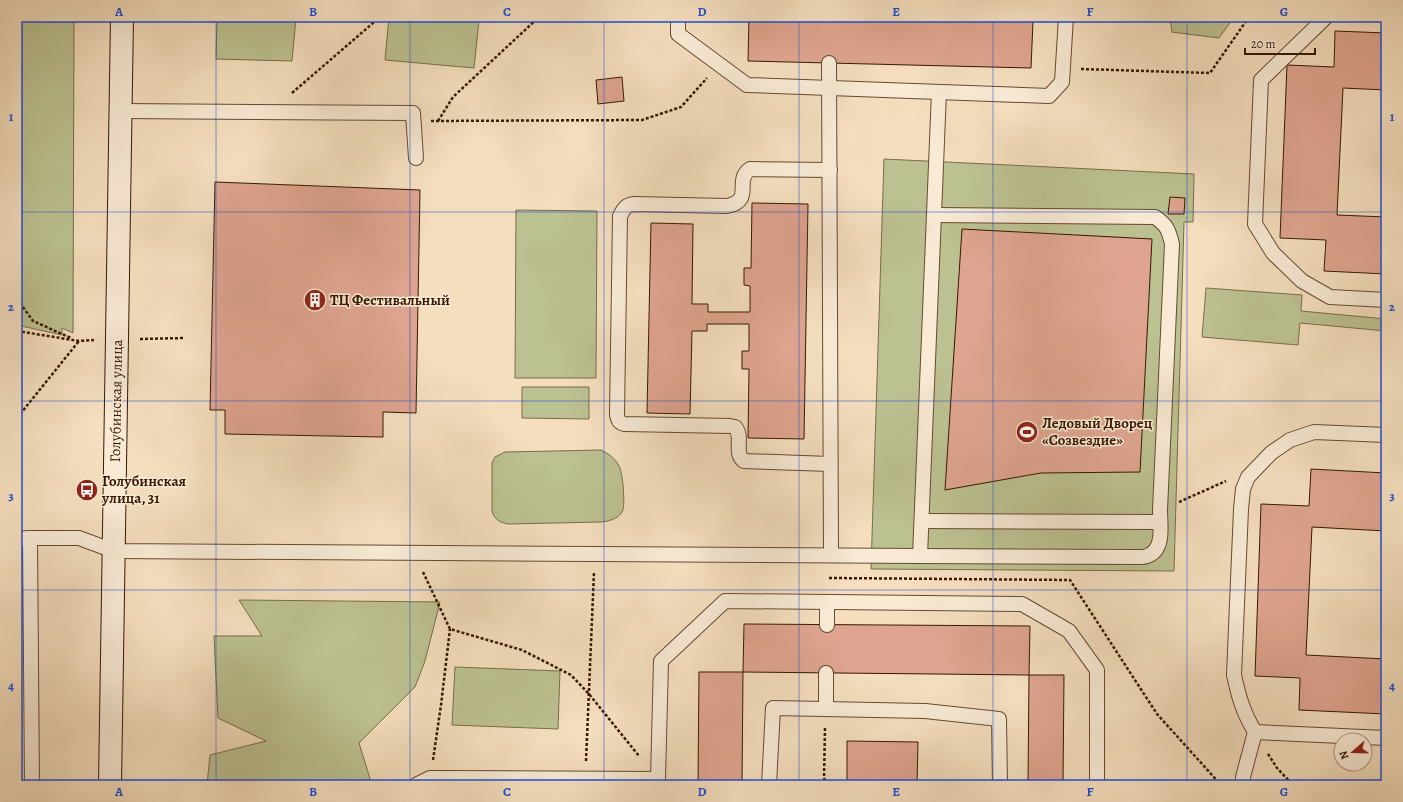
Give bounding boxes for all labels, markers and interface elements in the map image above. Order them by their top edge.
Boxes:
text: A [114,3,124,20]
text: B [309,3,317,20]
text: C [503,3,511,20]
text: D [697,3,707,20]
text: E [892,3,900,20]
text: F [1087,3,1094,20]
text: G [1280,3,1288,20]
scale bar [1245,30,1315,56]
text: 20 m [1251,36,1275,52]
text: 1 [9,108,14,125]
text: 1 [1390,108,1395,125]
building icon: ТЦ Фестивальный [302,287,328,313]
place label: ТЦ Фестивальный [330,290,450,310]
text: 2 [8,298,15,315]
text: 2 [1389,298,1396,315]
street label: Голубинская улица [105,339,127,463]
place label: Ледовый Дворец «Созвездие» [1042,413,1153,450]
sports icon: Ледовый Дворец «Созвездие» [1014,419,1040,445]
place label: Голубинская улица, 31 [101,471,187,508]
bus stop icon: Голубинская улица, 31 [74,477,100,503]
text: 3 [8,487,14,504]
text: 3 [1389,487,1395,504]
text: 4 [8,677,14,694]
text: 4 [1389,677,1395,694]
north arrow [1333,732,1373,772]
text: N [1336,749,1352,762]
text: A [114,783,124,800]
text: B [309,783,317,800]
text: C [503,783,511,800]
text: D [697,783,707,800]
text: E [892,783,900,800]
text: F [1087,783,1094,800]
text: G [1280,783,1288,800]

